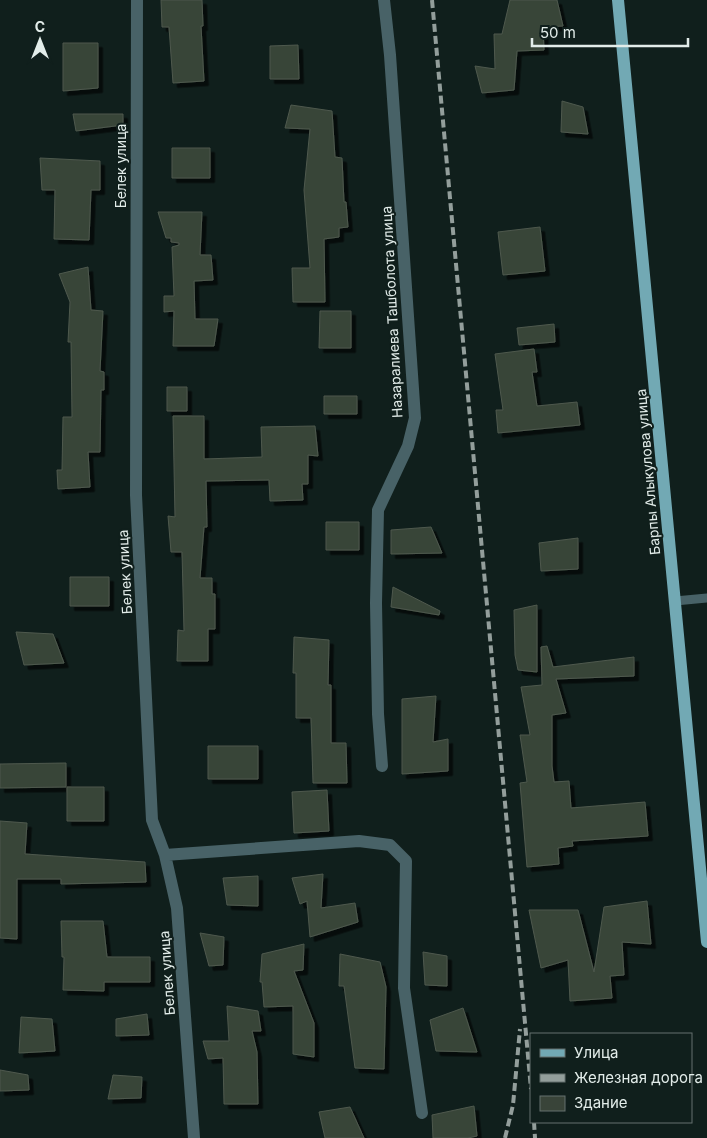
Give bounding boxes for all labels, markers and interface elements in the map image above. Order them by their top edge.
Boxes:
north arrow [15,15,65,65]
scale bar [532,15,688,47]
text: С [35,18,45,35]
text: 50 m [540,23,576,42]
street label: Белек улица [112,124,129,208]
street label: Назаралиева Ташболота улица [377,206,406,419]
street label: Барпы Алыкулова улица [632,388,663,556]
street label: Белек улица [114,529,135,615]
street label: Белек улица [155,930,178,1016]
legend [530,1033,692,1123]
text: Улица [574,1043,618,1062]
text: Железная дорога [574,1068,703,1087]
text: Здание [574,1093,628,1112]

